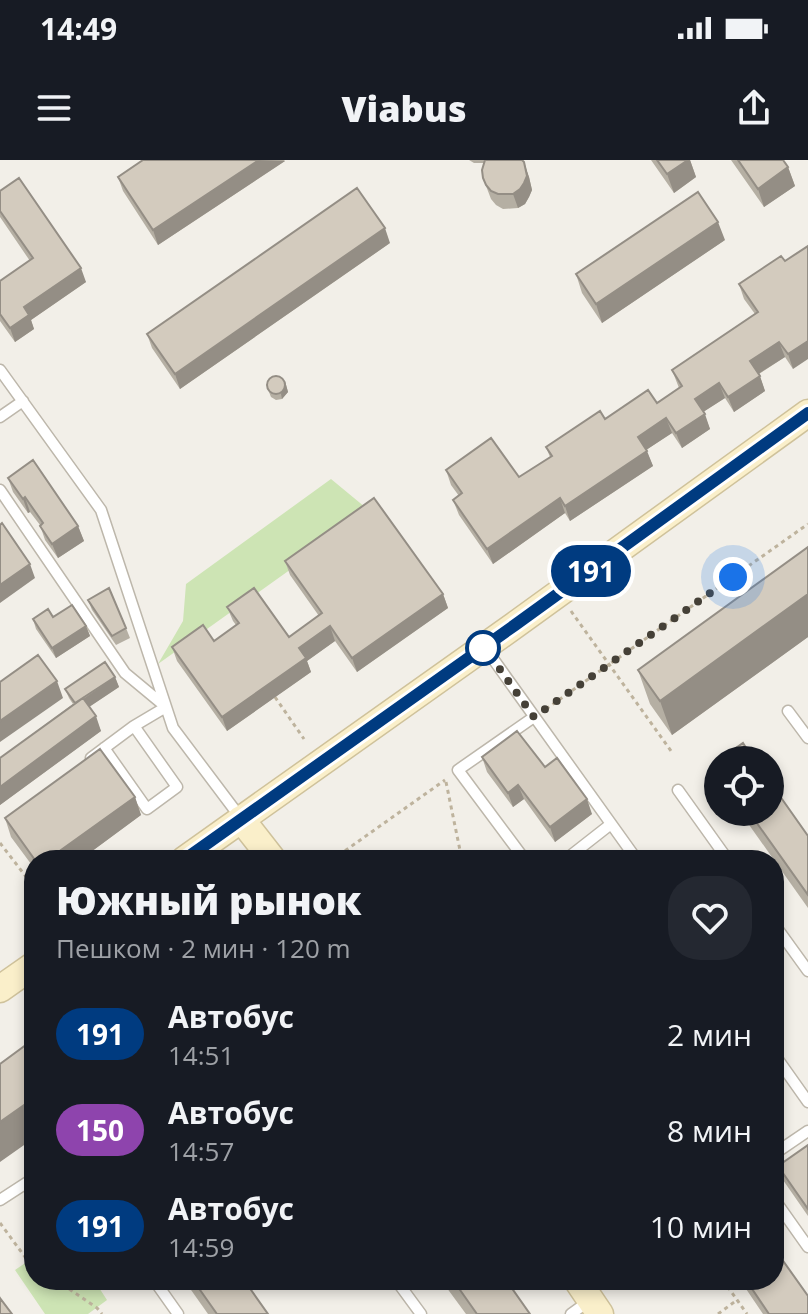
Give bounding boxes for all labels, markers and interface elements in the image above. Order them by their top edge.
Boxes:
text: 14:49 [40,8,117,49]
text: Viabus [342,84,467,133]
icon: menu [32,86,76,130]
icon: share [732,86,776,130]
line badge: 191 [545,545,637,597]
text: 191 [567,552,615,590]
your location [713,557,753,597]
unlabelled marker [466,631,500,665]
map controls [704,746,784,826]
button: locate [704,746,784,826]
text: Южный рынок [56,874,362,926]
button: heart [668,876,752,960]
text: Пешком · 2 мин · 120 m [56,930,351,966]
text: Автобус [168,996,294,1037]
text: 2 мин [667,1014,752,1055]
text: 191 [76,1015,124,1053]
text: 14:51 [168,1037,234,1073]
text: Автобус [168,1092,294,1133]
text: 8 мин [667,1110,752,1151]
text: 150 [76,1111,124,1149]
text: 14:57 [168,1133,234,1169]
text: Автобус [168,1188,294,1229]
text: 10 мин [650,1206,752,1247]
text: 191 [76,1207,124,1245]
text: 14:59 [168,1229,234,1265]

